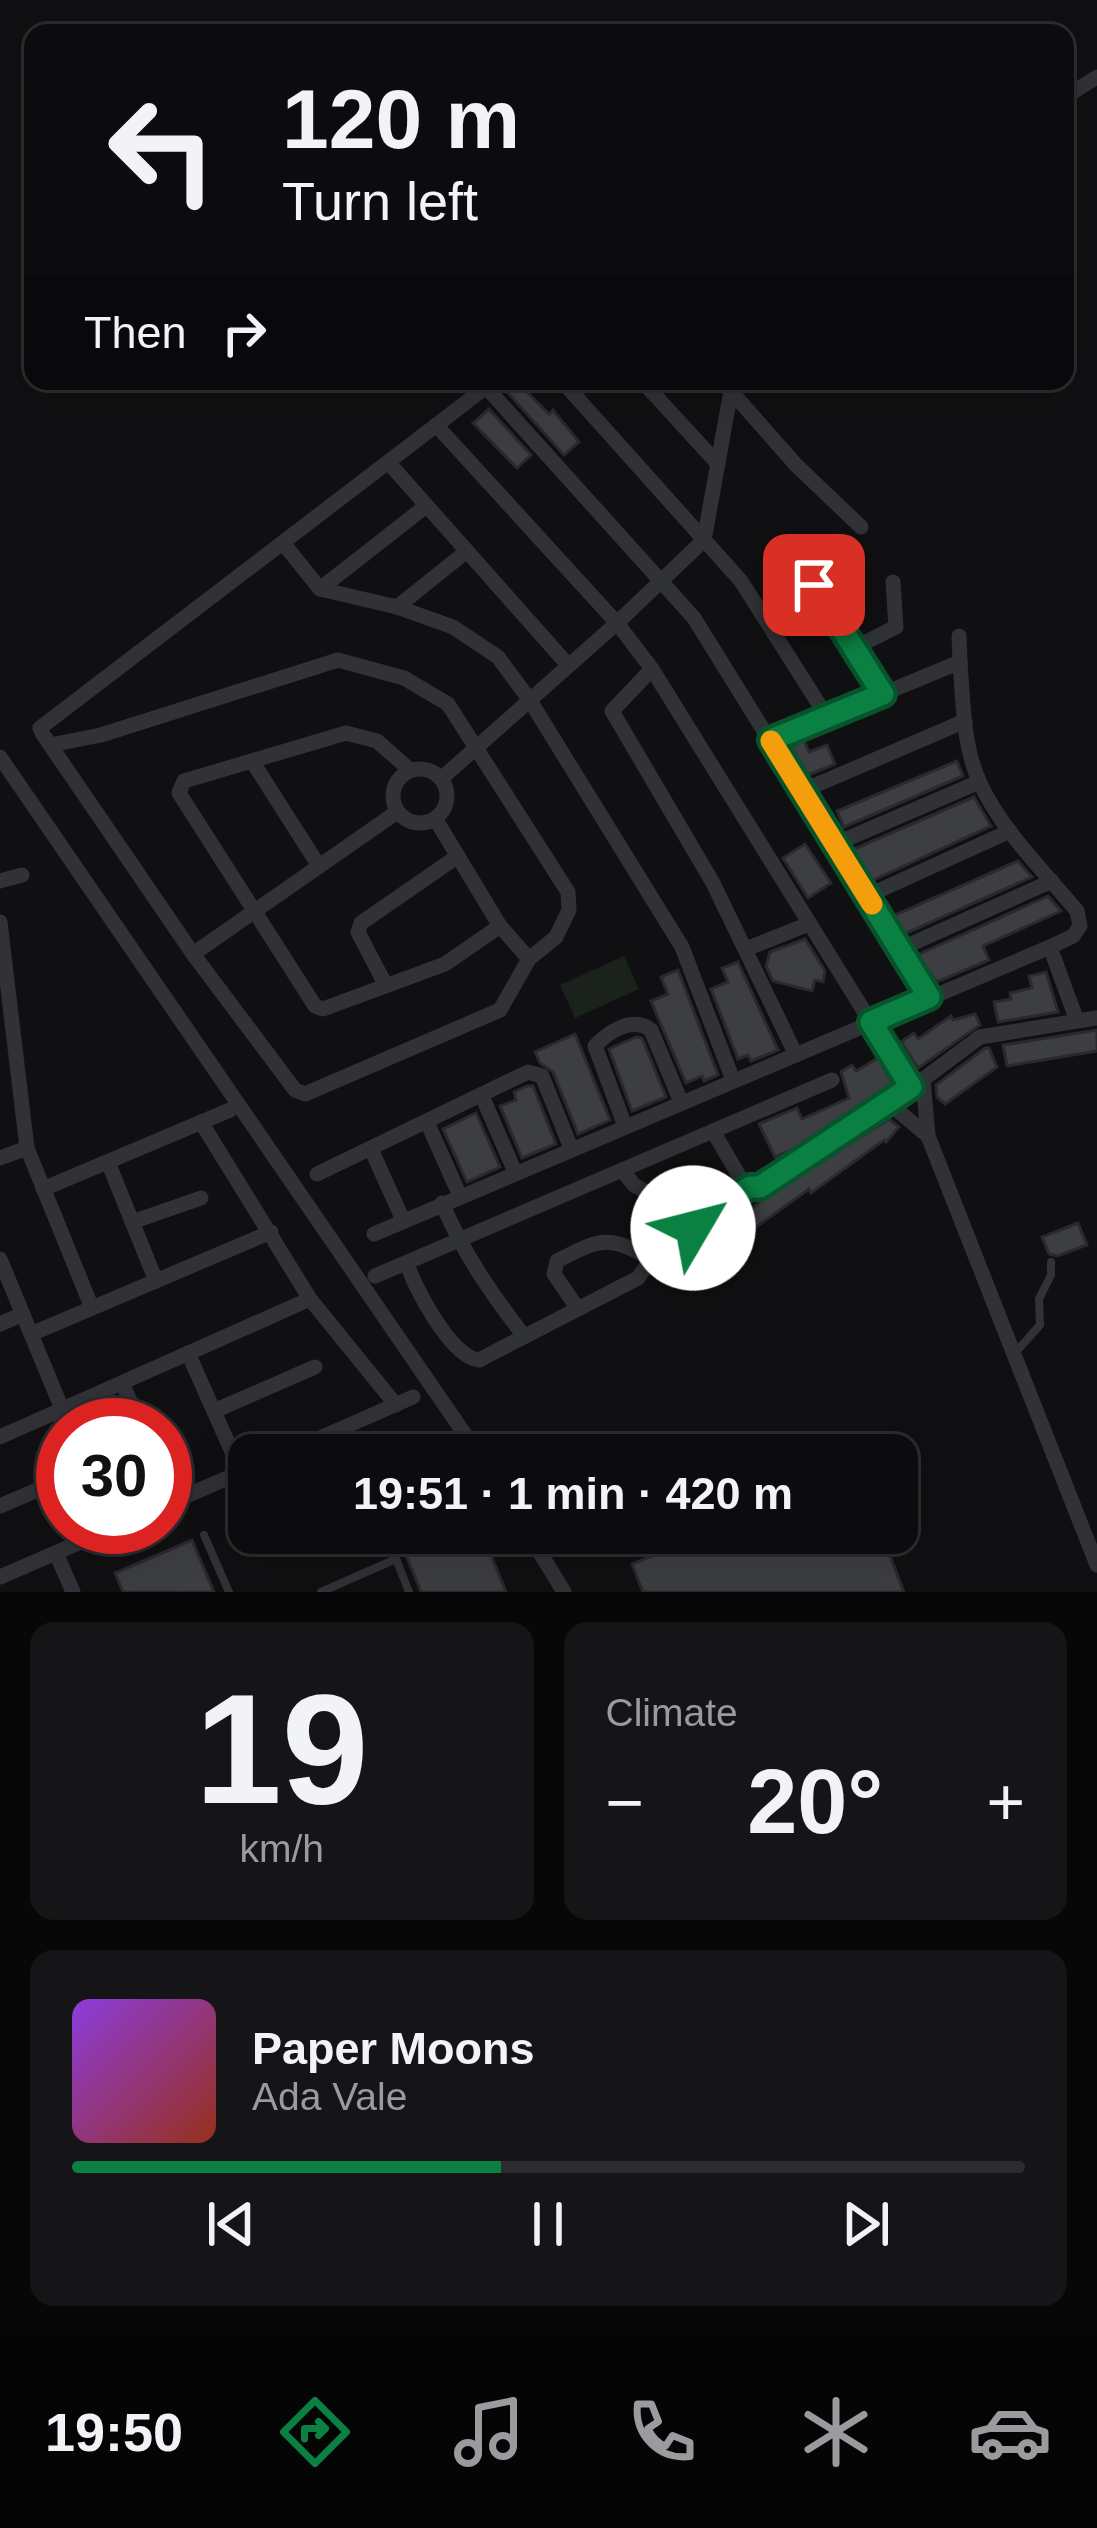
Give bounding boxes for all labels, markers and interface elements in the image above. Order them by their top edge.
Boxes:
icon: left [84,72,240,228]
text: 120 m [282,72,520,166]
text: Turn left [282,171,478,231]
icon: right [211,300,277,366]
text: Then [84,307,187,358]
pin [763,534,865,636]
icon: arrive [781,552,847,618]
position arrow [630,1165,756,1291]
speed limit sign: 30 [36,1398,192,1554]
text: 19:51 · 1 min · 420 m [353,1468,793,1519]
text: 19 [195,1662,369,1836]
text: Climate [606,1691,738,1734]
text: 20° [747,1752,883,1852]
text: − [606,1765,644,1839]
text: + [986,1765,1025,1839]
text: km/h [239,1827,324,1870]
text: Paper Moons [252,2023,535,2074]
text: Ada Vale [252,2075,407,2118]
icon: previous [198,2191,264,2257]
icon: pause [515,2191,581,2257]
icon: next [833,2191,899,2257]
icon: directions [273,2390,357,2474]
icon: music [447,2390,531,2474]
icon: phone [620,2390,704,2474]
icon: climate [794,2390,878,2474]
icon: car [968,2390,1052,2474]
text: 19:50 [45,2402,183,2462]

